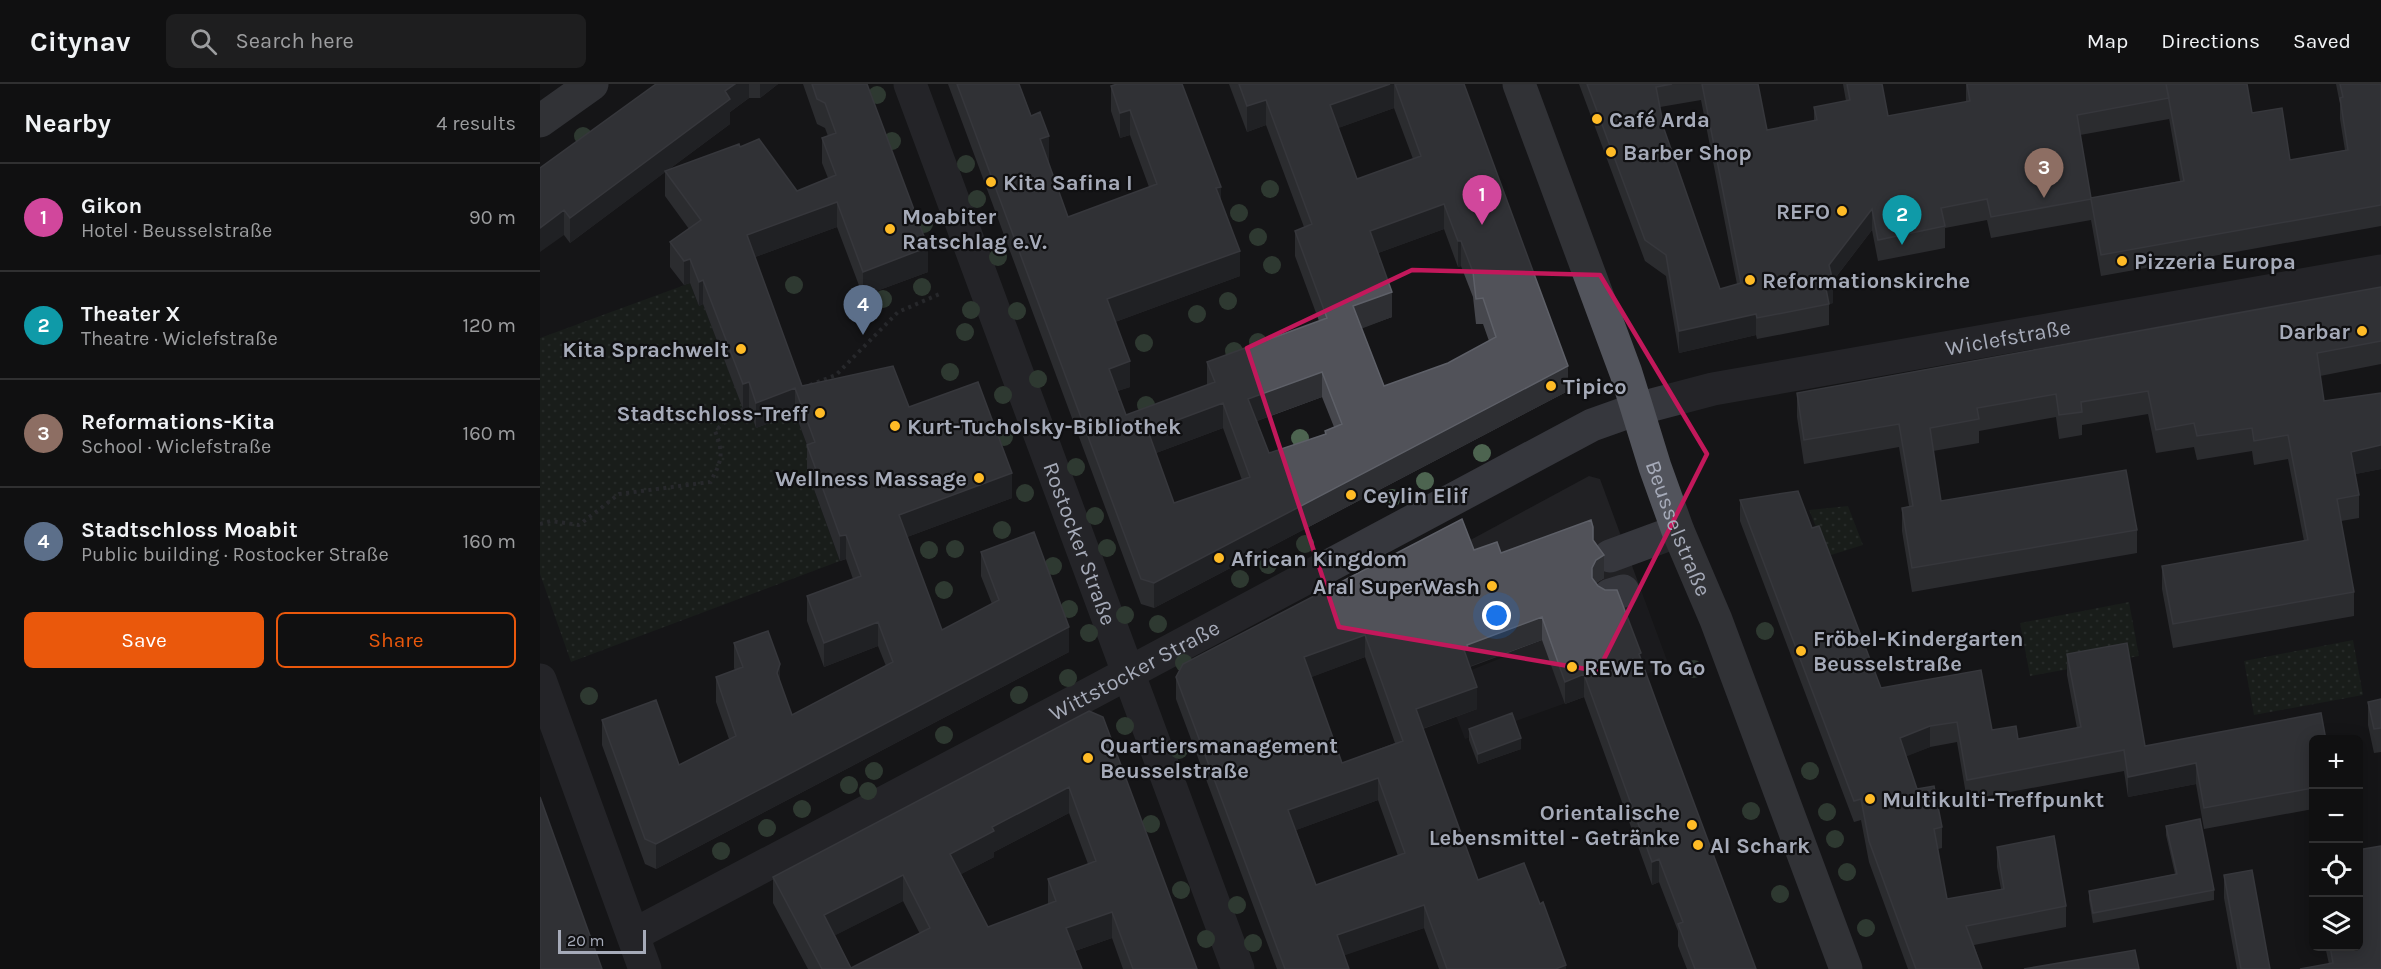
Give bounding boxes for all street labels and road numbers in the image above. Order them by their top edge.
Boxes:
street label: Wiclefstraße [1943,314,2073,362]
street label: Beusselstraße [1640,457,1716,600]
street label: Rostocker Straße [1037,459,1121,629]
street label: Wittstocker Straße [1045,615,1224,727]

